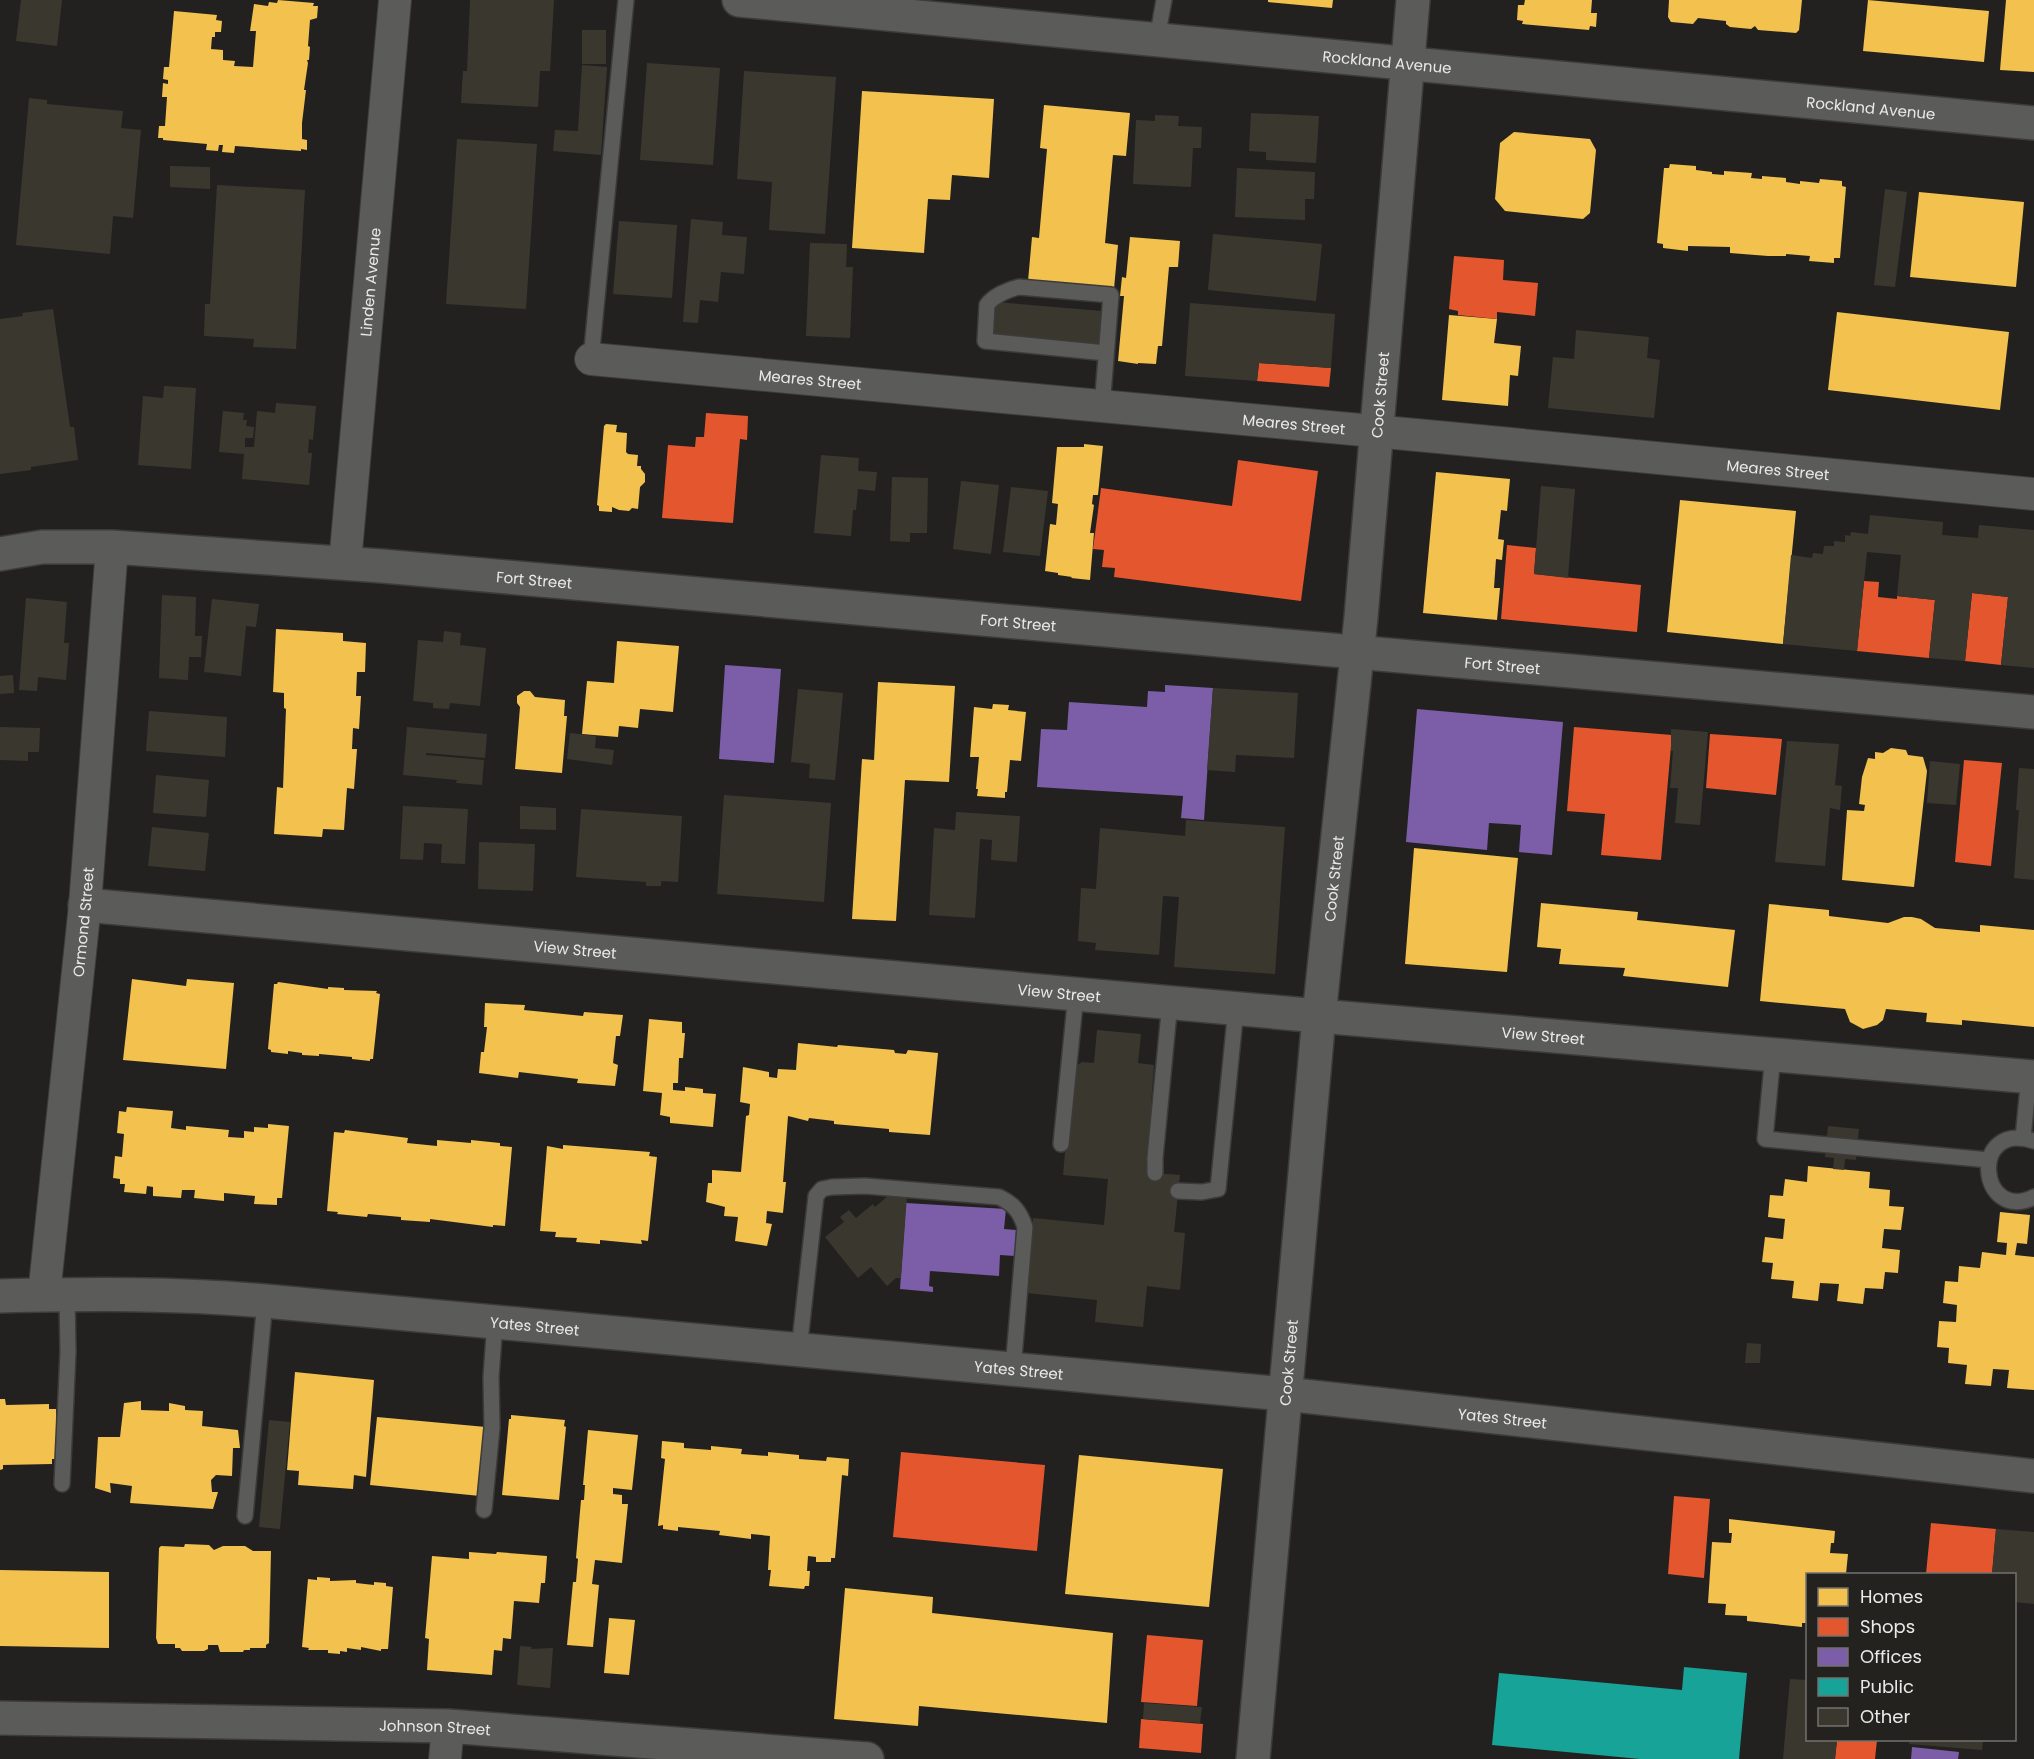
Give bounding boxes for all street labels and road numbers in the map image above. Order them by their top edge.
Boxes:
street label: Rockland Avenue [1322,45,1453,78]
street label: Rockland Avenue [1805,91,1936,124]
street label: Linden Avenue [355,227,385,337]
street label: Cook Street [1366,351,1394,439]
street label: Meares Street [758,364,862,394]
street label: Meares Street [1242,409,1346,439]
street label: Meares Street [1726,454,1830,485]
street label: Fort Street [495,566,573,593]
street label: Fort Street [979,608,1057,636]
street label: Fort Street [1463,651,1541,679]
street label: Cook Street [1318,835,1348,923]
street label: Ormond Street [67,866,98,978]
street label: View Street [533,935,618,963]
street label: View Street [1017,978,1102,1007]
street label: View Street [1501,1021,1586,1049]
street label: Yates Street [489,1311,580,1340]
street label: Cook Street [1274,1319,1303,1407]
street label: Yates Street [973,1355,1064,1384]
street label: Yates Street [1457,1402,1548,1433]
street label: Johnson Street [379,1714,492,1740]

